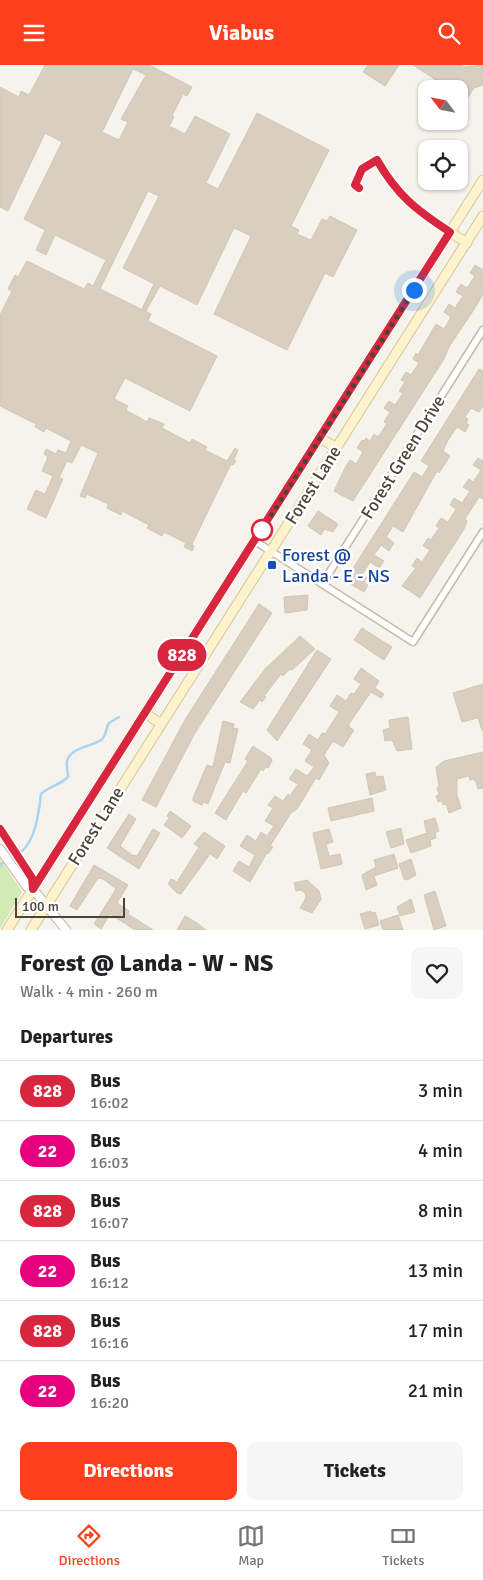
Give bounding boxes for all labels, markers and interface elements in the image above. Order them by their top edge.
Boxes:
icon: menu [20,19,48,47]
text: Viabus [209,19,274,46]
icon: search [435,19,463,47]
north arrow [418,80,468,130]
map controls [418,80,468,190]
button: locate [418,140,468,190]
your location [402,278,427,303]
street label: Forest Green Drive [356,391,450,523]
street label: Forest Lane [280,441,346,529]
unlabelled marker [251,519,273,541]
place label: Forest @ Landa - E - NS [282,544,390,587]
marker: Forest @ Landa - E - NS [266,559,278,571]
line badge: 828 [153,639,211,671]
text: 828 [167,644,197,666]
street label: Forest Lane [63,782,129,870]
scale bar [15,895,125,918]
text: 100 m [22,898,59,915]
button: heart [411,947,463,999]
text: Forest @ Landa - W - NS [20,948,273,978]
text: Walk · 4 min · 260 m [20,982,158,1002]
text: Departures [20,1025,113,1049]
text: Bus [90,1069,121,1093]
text: 3 min [418,1079,463,1103]
text: 828 [33,1080,62,1102]
text: 16:02 [90,1093,129,1113]
text: Bus [90,1129,121,1153]
text: 4 min [418,1139,463,1163]
text: 22 [38,1140,57,1162]
text: 16:03 [90,1153,129,1173]
text: Bus [90,1189,121,1213]
text: 8 min [418,1199,463,1223]
text: 828 [33,1200,62,1222]
text: 16:07 [90,1213,129,1233]
text: Bus [90,1249,121,1273]
text: 13 min [408,1259,463,1283]
text: 22 [38,1260,57,1282]
text: 16:12 [90,1273,129,1293]
text: Bus [90,1309,121,1333]
text: 17 min [408,1319,463,1343]
text: 828 [33,1320,62,1342]
text: 16:16 [90,1333,129,1353]
text: Bus [90,1369,121,1393]
text: 21 min [408,1379,463,1403]
text: 22 [38,1380,57,1402]
text: 16:20 [90,1393,129,1413]
button: Directions [20,1442,237,1500]
button: Tickets [247,1442,463,1500]
tab: Directions [59,1522,120,1569]
tab: Map [237,1522,265,1569]
tab: Tickets [382,1522,424,1569]

